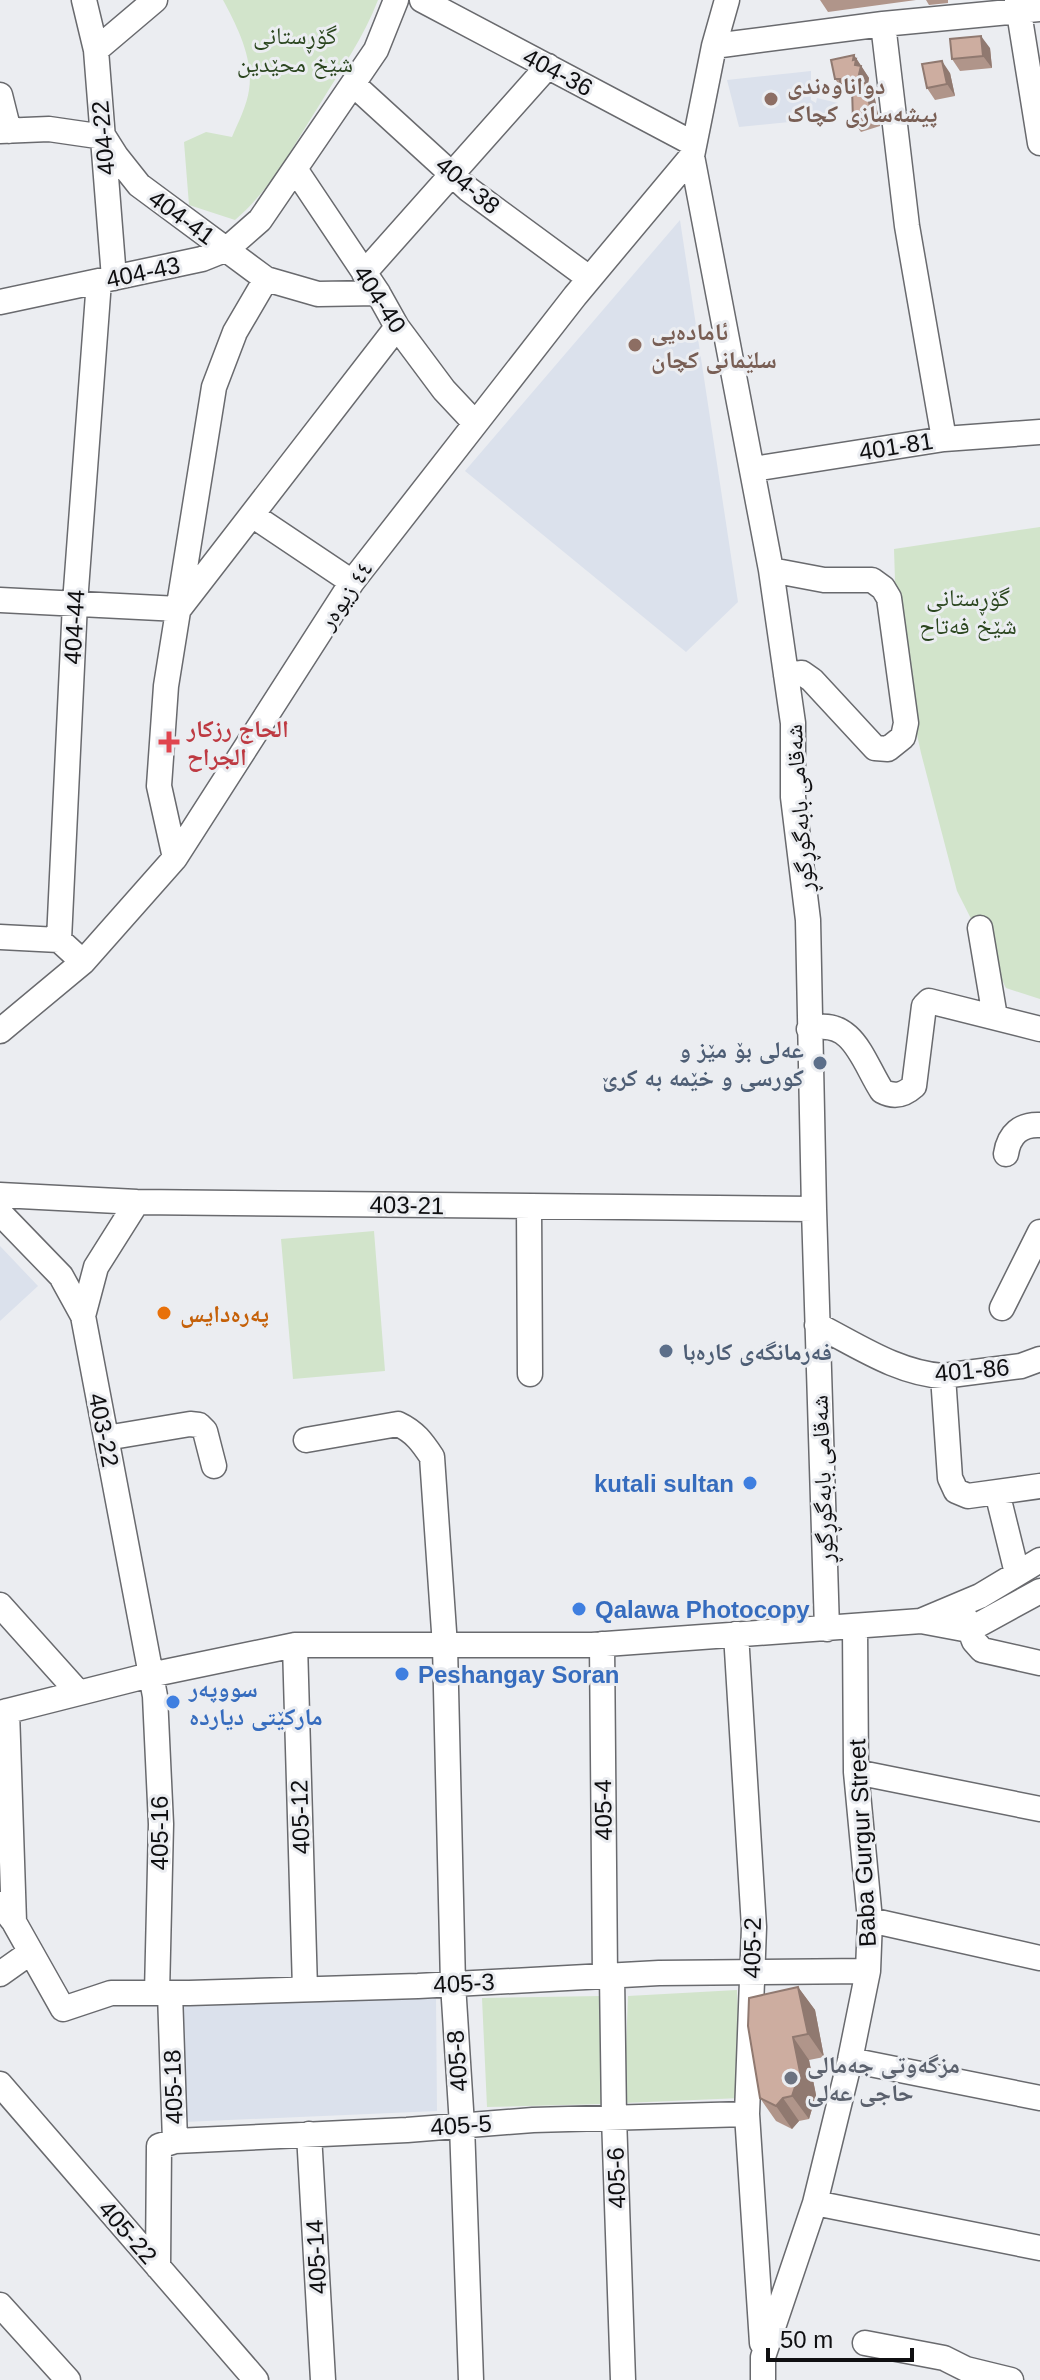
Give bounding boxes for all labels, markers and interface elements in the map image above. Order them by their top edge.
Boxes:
park label: گۆڕستانی شێخ محێدین [237,22,353,79]
street label: 404-36 [519,43,597,101]
place label: دواناوەندی پیشەسازی کچاک [787,72,938,128]
marker: دواناوەندی پیشەسازی کچاک [762,90,780,108]
street label: 404-22 [86,100,120,176]
street label: 404-38 [431,151,505,219]
street label: 404-41 [144,184,220,250]
street label: 404-43 [104,251,182,293]
street label: 404-40 [348,260,412,338]
place label: ئامادەیی سلێمانی کچان [651,318,777,374]
marker: ئامادەیی سلێمانی کچان [626,336,644,354]
street label: 401-81 [857,427,935,465]
street label: ٤٤ زیوەر [312,556,378,635]
park label: گۆڕستانی شێخ فەتاح [919,584,1017,641]
street label: 404-44 [59,589,89,665]
place label: الحاج رزكار الجراح [186,715,289,772]
street label: شەقامی بابەگوڕگوڕ [780,723,823,894]
marker: الحاج رزكار الجراح [158,731,180,753]
place label: عەلی بۆ مێز و کورسی و خێمە بە کرێ [602,1036,804,1092]
marker: عەلی بۆ مێز و کورسی و خێمە بە کرێ [811,1054,829,1072]
street label: 403-21 [369,1191,445,1219]
place label: پەرەدایس [180,1300,269,1328]
marker: پەرەدایس [155,1304,173,1322]
place label: فەرمانگەی کارەبا [682,1338,832,1366]
marker: فەرمانگەی کارەبا [657,1342,675,1360]
street label: 401-86 [934,1353,1010,1387]
street label: 403-22 [84,1391,124,1469]
street label: شەقامی بابەگوڕگوڕ [806,1394,844,1564]
place label: kutali sultan [594,1470,734,1497]
marker: kutali sultan [741,1474,759,1492]
place label: Qalawa Photocopy [595,1596,810,1623]
marker: Qalawa Photocopy [570,1600,588,1618]
place label: Peshangay Soran [418,1661,619,1688]
marker: Peshangay Soran [393,1665,411,1683]
place label: سووپەر مارکێتی دیاردە [188,1675,323,1731]
marker: سووپەر مارکێتی دیاردە [164,1693,182,1711]
street label: Baba Gurgur Street [843,1738,881,1948]
street label: 405-12 [285,1779,315,1855]
street label: 405-4 [589,1779,617,1841]
street label: 405-16 [146,1796,173,1870]
street label: 405-2 [738,1917,766,1979]
street label: 405-3 [433,1968,495,1998]
street label: 405-8 [441,2029,473,2093]
street label: 405-18 [158,2049,188,2125]
place label: مزگەوتی جەمالی حاجی عەلی [807,2051,960,2107]
marker: مزگەوتی جەمالی حاجی عەلی [782,2069,800,2087]
street label: 405-5 [429,2109,493,2141]
street label: 405-6 [601,2147,631,2209]
street label: 405-22 [93,2195,163,2269]
street label: 405-14 [301,2219,331,2295]
scale bar [768,2312,912,2362]
text: 50 m [780,2326,833,2353]

